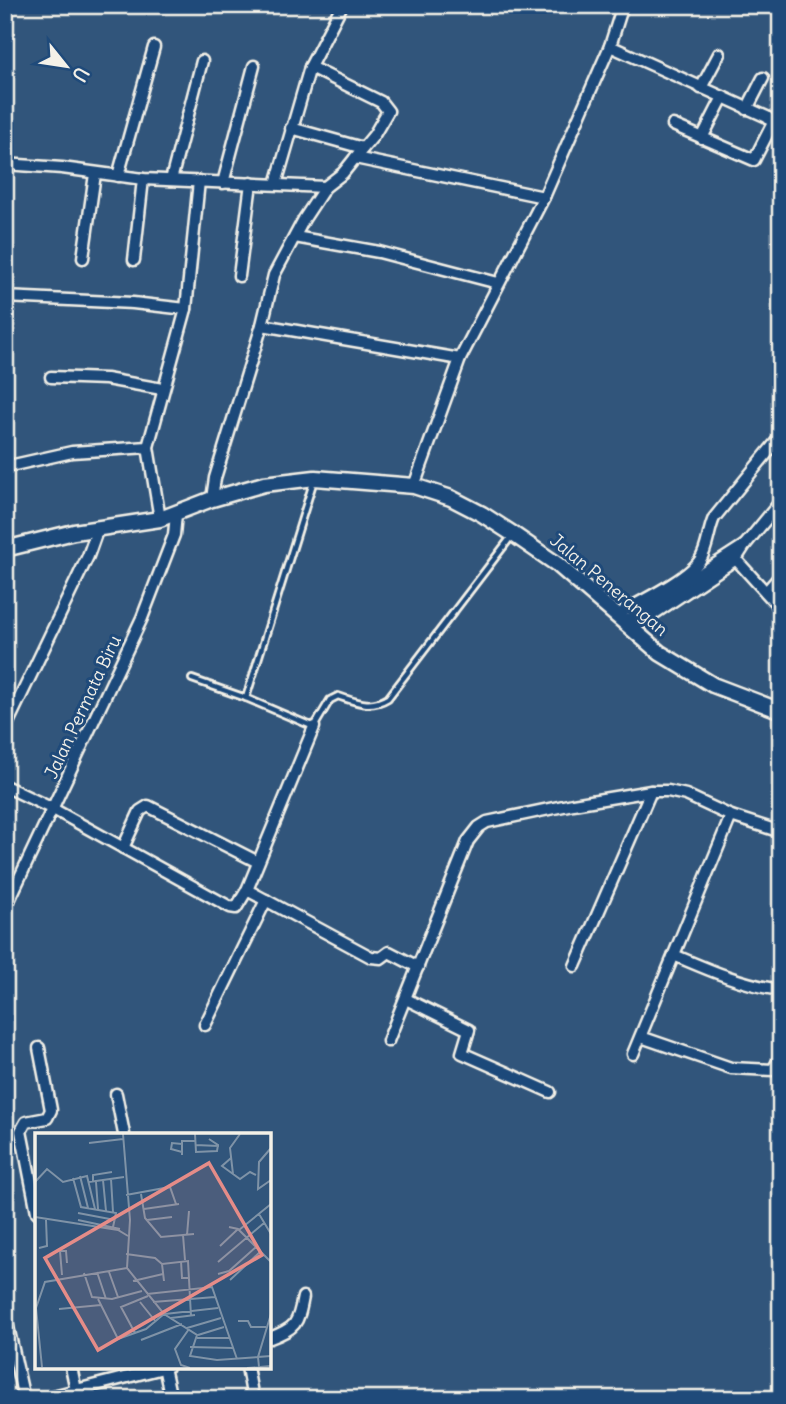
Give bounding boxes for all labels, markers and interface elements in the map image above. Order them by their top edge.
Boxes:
north arrow [32,32,102,102]
text: U [67,63,94,86]
street label: Jalan Penerangan [546,529,673,641]
street label: Jalan Permata Biru [39,631,126,782]
inset map [35,1133,271,1369]

